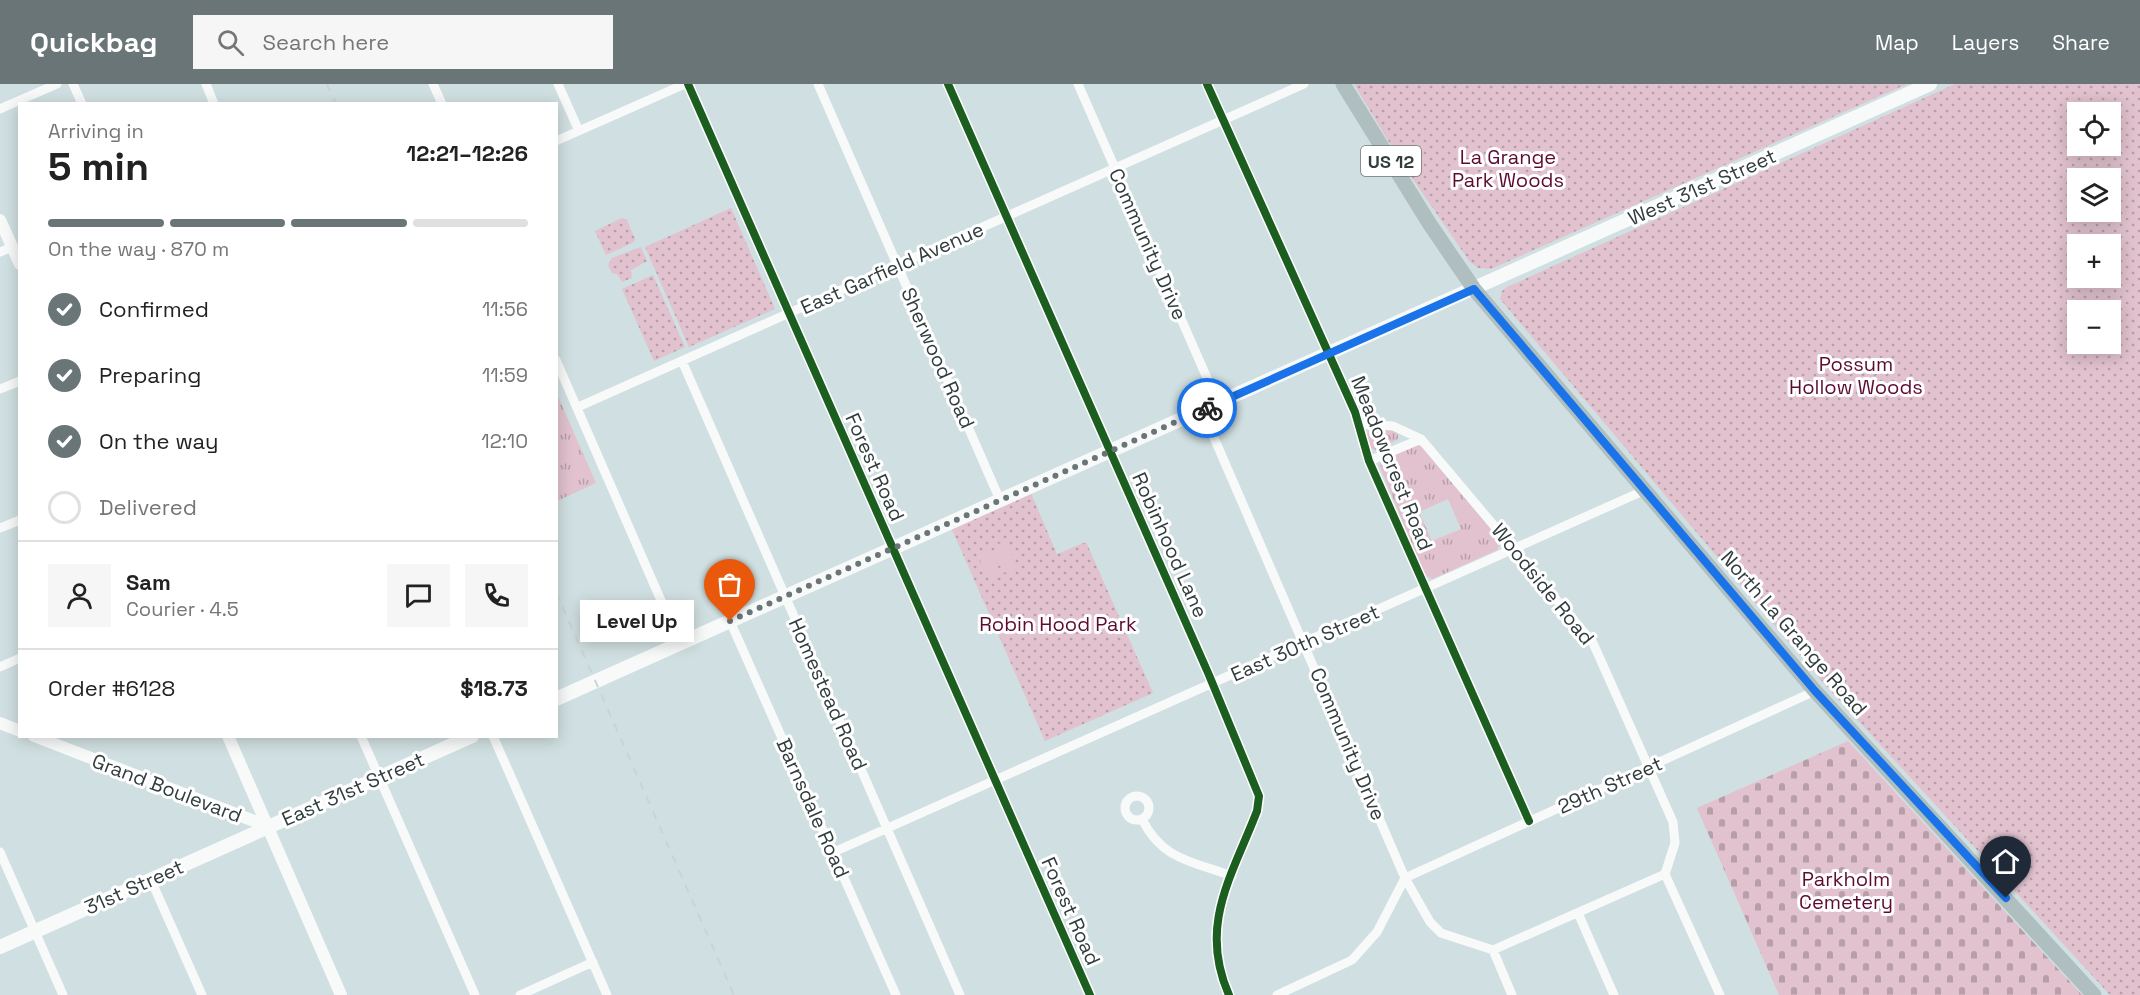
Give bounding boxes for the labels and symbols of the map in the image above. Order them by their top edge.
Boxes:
street label: West 31st Street [1624,143,1780,231]
park label: La Grange Park Woods [1452,144,1564,193]
road number: US 12 [1361,146,1421,176]
street label: Community Drive [1103,164,1193,324]
street label: East Garfield Avenue [796,216,988,320]
street label: Sherwood Road [895,283,981,433]
park label: Possum Hollow Woods [1789,351,1923,400]
street label: Meadowcrest Road [1345,372,1439,554]
courier [1177,378,1237,438]
street label: Forest Road [840,409,910,525]
street label: Robinhood Lane [1126,468,1214,622]
street label: Woodside Road [1486,518,1600,650]
street label: North La Grange Road [1715,545,1873,721]
pin [704,559,755,621]
street label: East 30th Street [1227,599,1383,687]
callout: Level Up [580,600,694,642]
park label: Robin Hood Park [979,611,1137,637]
street label: Homestead Road [783,614,873,774]
street label: Community Drive [1304,664,1392,824]
street label: Barnsdale Road [771,734,855,882]
street label: East 31st Street [278,746,428,832]
street label: Grand Boulevard [88,747,246,829]
street label: 29th Street [1554,750,1666,820]
pin [1980,836,2031,898]
street label: Forest Road [1036,853,1106,969]
street label: 31st Street [80,854,188,920]
park label: Parkholm Cemetery [1799,866,1893,915]

